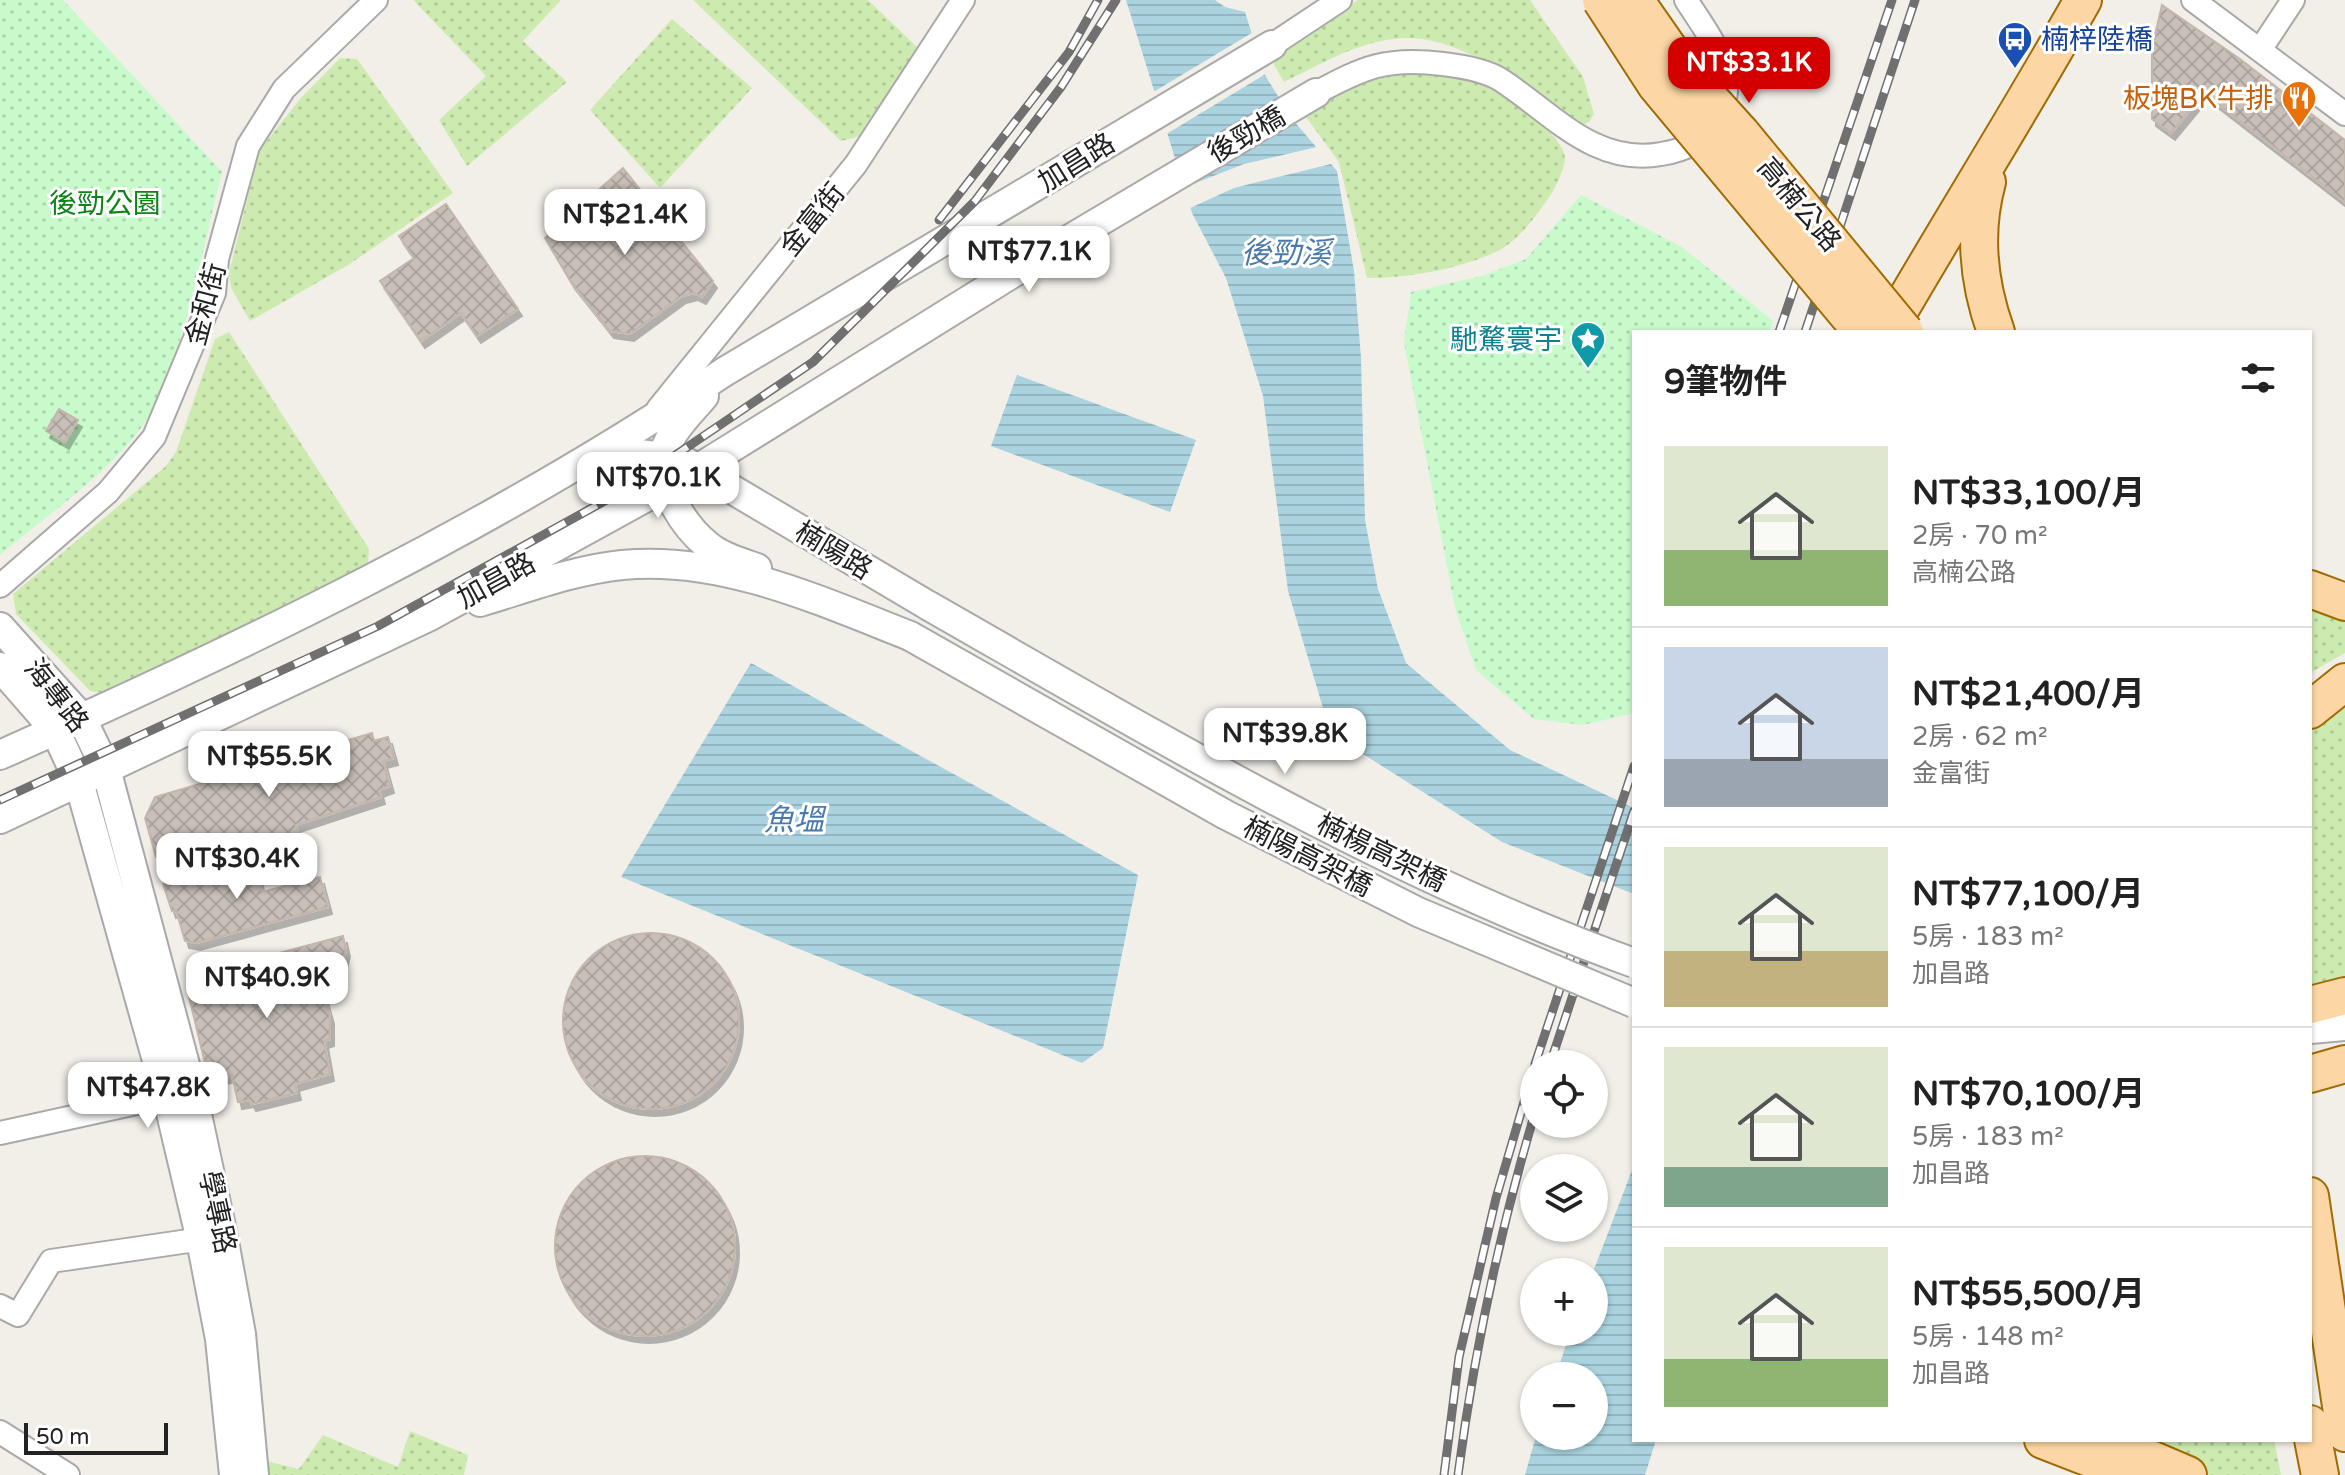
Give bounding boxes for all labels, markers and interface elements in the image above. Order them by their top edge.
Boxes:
bus stop icon: 楠梓陸橋 [1996,20,2034,70]
place label: 楠梓陸橋 [2041,23,2153,57]
pin: NT$33.1K [1666,37,1832,105]
text: NT$33.1K [1686,47,1812,78]
restaurant icon: 板塊BK牛排 [2280,79,2318,129]
place label: 板塊BK牛排 [2123,82,2273,116]
street label: 後勁橋 [1202,99,1291,171]
street label: 加昌路 [1032,126,1121,200]
street label: 高楠公路 [1750,151,1848,258]
street label: 金富街 [773,176,852,263]
park label: 後勁公園 [49,187,161,221]
pin: NT$21.4K [542,189,708,257]
text: NT$21.4K [562,199,688,230]
pin: NT$77.1K [946,226,1112,294]
water label: 後勁溪 [1241,235,1335,272]
text: NT$77.1K [967,236,1091,267]
street label: 金和街 [179,259,233,349]
place icon: 馳騖寰宇 [1569,320,1607,370]
place label: 馳騖寰宇 [1450,323,1562,357]
icon: filters [2236,356,2280,400]
text: 9筆物件 [1664,362,1787,403]
pin: NT$70.1K [575,452,741,520]
text: NT$70.1K [595,462,721,493]
text: NT$33,100/月 [1912,473,2146,514]
icon: home [1728,478,1824,574]
street label: 楠陽路 [789,515,878,587]
text: 2房 · 70 m² [1912,520,2048,551]
street label: 加昌路 [452,546,541,616]
text: 高楠公路 [1912,557,2016,588]
street label: 海專路 [17,652,95,739]
text: NT$21,400/月 [1912,674,2145,715]
icon: home [1728,679,1824,775]
pin: NT$39.8K [1202,708,1368,776]
text: NT$39.8K [1222,718,1348,749]
text: 2房 · 62 m² [1912,721,2048,752]
pin: NT$55.5K [186,731,352,799]
text: NT$55.5K [206,741,332,772]
text: 金富街 [1912,758,1990,789]
water label: 魚塭 [764,802,827,839]
street label: 楠楊高架橋 [1311,807,1452,899]
street label: 楠陽高架橋 [1237,810,1378,904]
pin: NT$30.4K [154,833,320,901]
text: NT$30.4K [174,843,300,874]
text: NT$77,100/月 [1912,874,2144,915]
icon: home [1728,879,1824,975]
text: 5房 · 183 m² [1912,921,2064,952]
pin: NT$40.9K [184,952,350,1020]
text: 加昌路 [1912,958,1990,989]
text: NT$40.9K [204,962,330,993]
map controls [1520,1050,1608,1450]
button: locate [1520,1050,1608,1138]
pin: NT$47.8K [65,1062,231,1130]
text: NT$47.8K [86,1072,210,1103]
text: NT$70,100/月 [1912,1074,2146,1115]
icon: home [1728,1079,1824,1175]
text: 5房 · 183 m² [1912,1121,2064,1152]
button: layers [1520,1154,1608,1242]
text: 加昌路 [1912,1158,1990,1189]
street label: 學專路 [192,1168,242,1257]
button: + [1520,1258,1608,1346]
text: NT$55,500/月 [1912,1274,2145,1315]
icon: home [1728,1279,1824,1375]
text: 5房 · 148 m² [1912,1321,2064,1352]
text: 加昌路 [1912,1358,1990,1389]
button: − [1520,1362,1608,1450]
scale bar [24,1419,168,1455]
text: 50 m [36,1424,90,1450]

